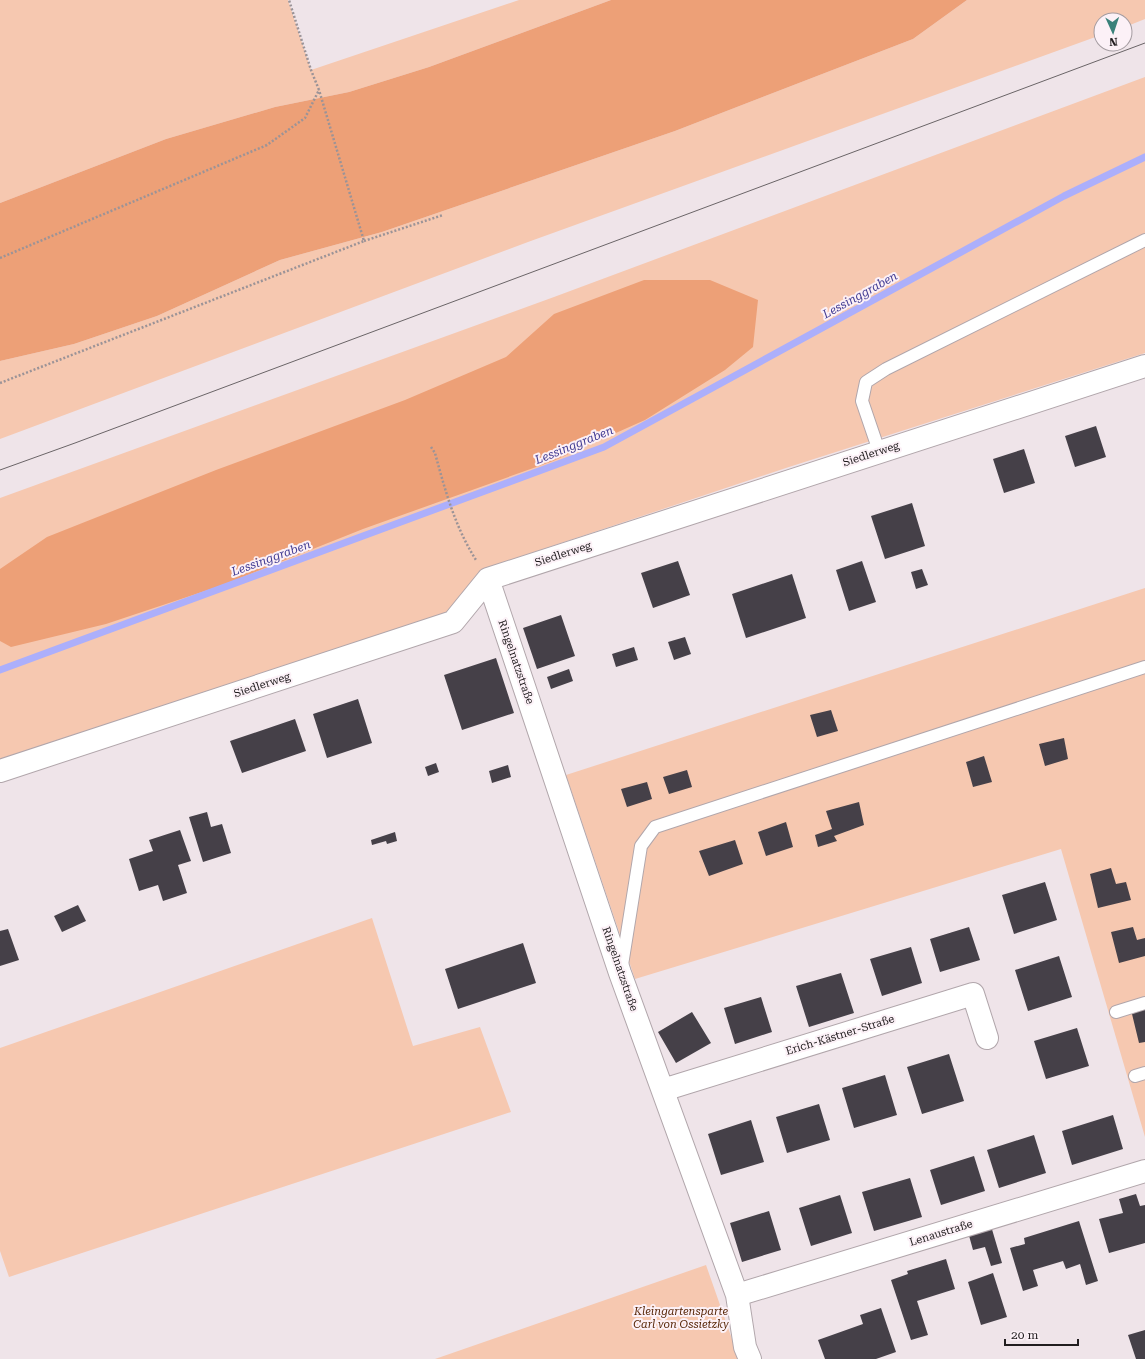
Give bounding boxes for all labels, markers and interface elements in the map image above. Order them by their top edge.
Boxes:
north arrow [1093,12,1133,52]
text: N [1108,35,1118,48]
water label: Lessinggraben [819,269,900,322]
water label: Lessinggraben [532,423,615,467]
street label: Siedlerweg [841,439,902,469]
water label: Lessinggraben [229,537,313,579]
street label: Siedlerweg [533,539,594,569]
street label: Ringelnatzstraße [495,618,537,706]
street label: Siedlerweg [232,670,293,700]
street label: Ringelnatzstraße [599,925,641,1013]
street label: Erich-Kästner-Straße [784,1012,896,1058]
street label: Lenaustraße [908,1217,974,1249]
park label: Kleingartensparte Carl von Ossietzky [633,1305,729,1331]
scale bar [1005,1321,1078,1347]
text: 20 m [1011,1328,1038,1342]

